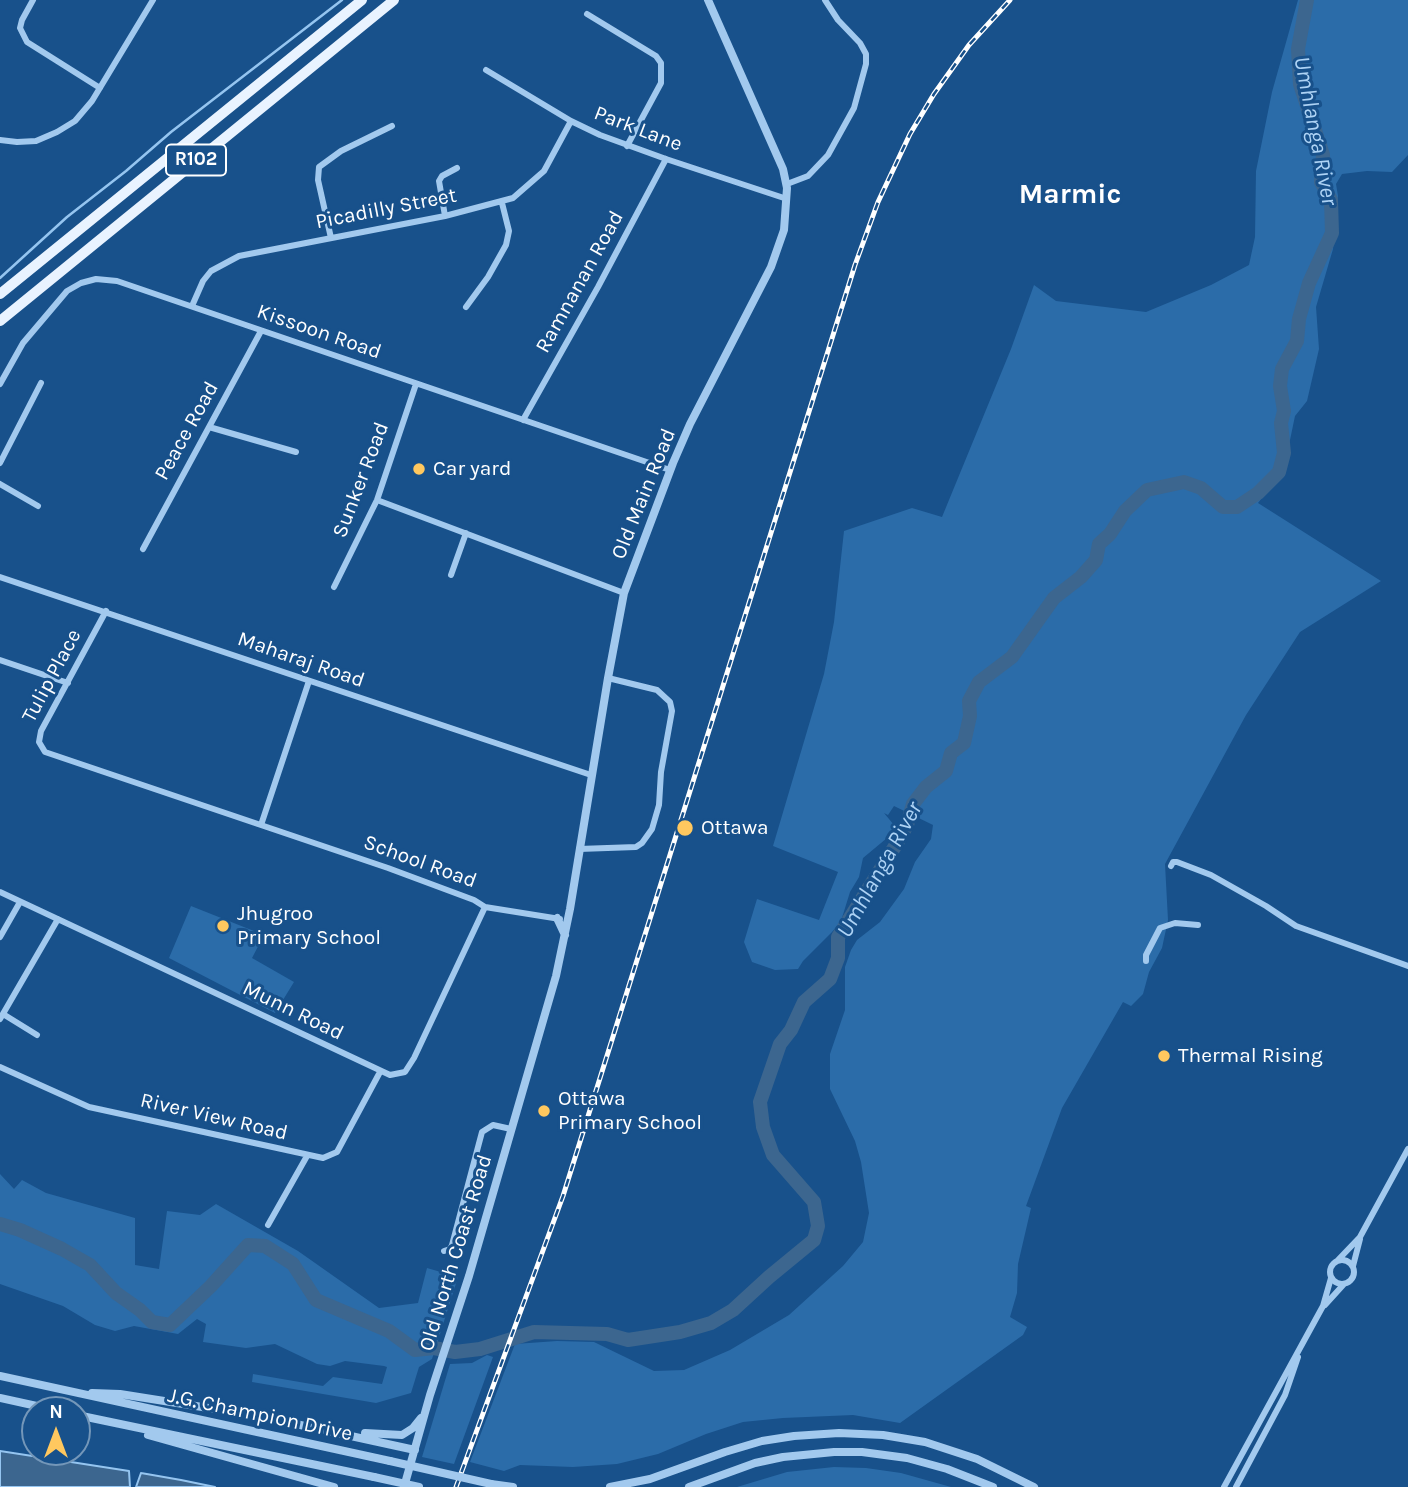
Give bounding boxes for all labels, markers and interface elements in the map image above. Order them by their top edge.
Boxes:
water label: Umhlanga River [1287,54,1343,208]
street label: Park Lane [590,101,686,157]
road number: R102 [166,144,226,176]
district label: Marmic [1019,178,1121,212]
street label: Picadilly Street [313,183,459,235]
street label: Ramnanan Road [531,207,629,357]
street label: Kissoon Road [253,299,385,365]
street label: Peace Road [150,377,224,485]
street label: Sunker Road [327,419,395,541]
street label: Old Main Road [606,425,682,563]
place label: Car yard [433,456,511,482]
marker: Car yard [411,461,427,477]
street label: Tulip Place [17,625,87,727]
street label: Maharaj Road [234,626,368,694]
water label: Umhlanga River [831,797,929,943]
place label: Ottawa [701,815,769,841]
marker: Ottawa [675,818,695,838]
street label: School Road [360,830,480,894]
place label: Jhugroo Primary School [237,901,381,951]
marker: Jhugroo Primary School [215,918,231,934]
street label: Munn Road [238,976,348,1046]
place label: Thermal Rising [1178,1043,1323,1069]
marker: Thermal Rising [1156,1048,1172,1064]
place label: Ottawa Primary School [558,1086,702,1136]
street label: River View Road [138,1088,290,1146]
marker: Ottawa Primary School [536,1103,552,1119]
street label: Old North Coast Road [414,1152,498,1354]
street label: J.G. Champion Drive [165,1383,355,1447]
north arrow [21,1396,91,1466]
text: N [49,1401,63,1423]

